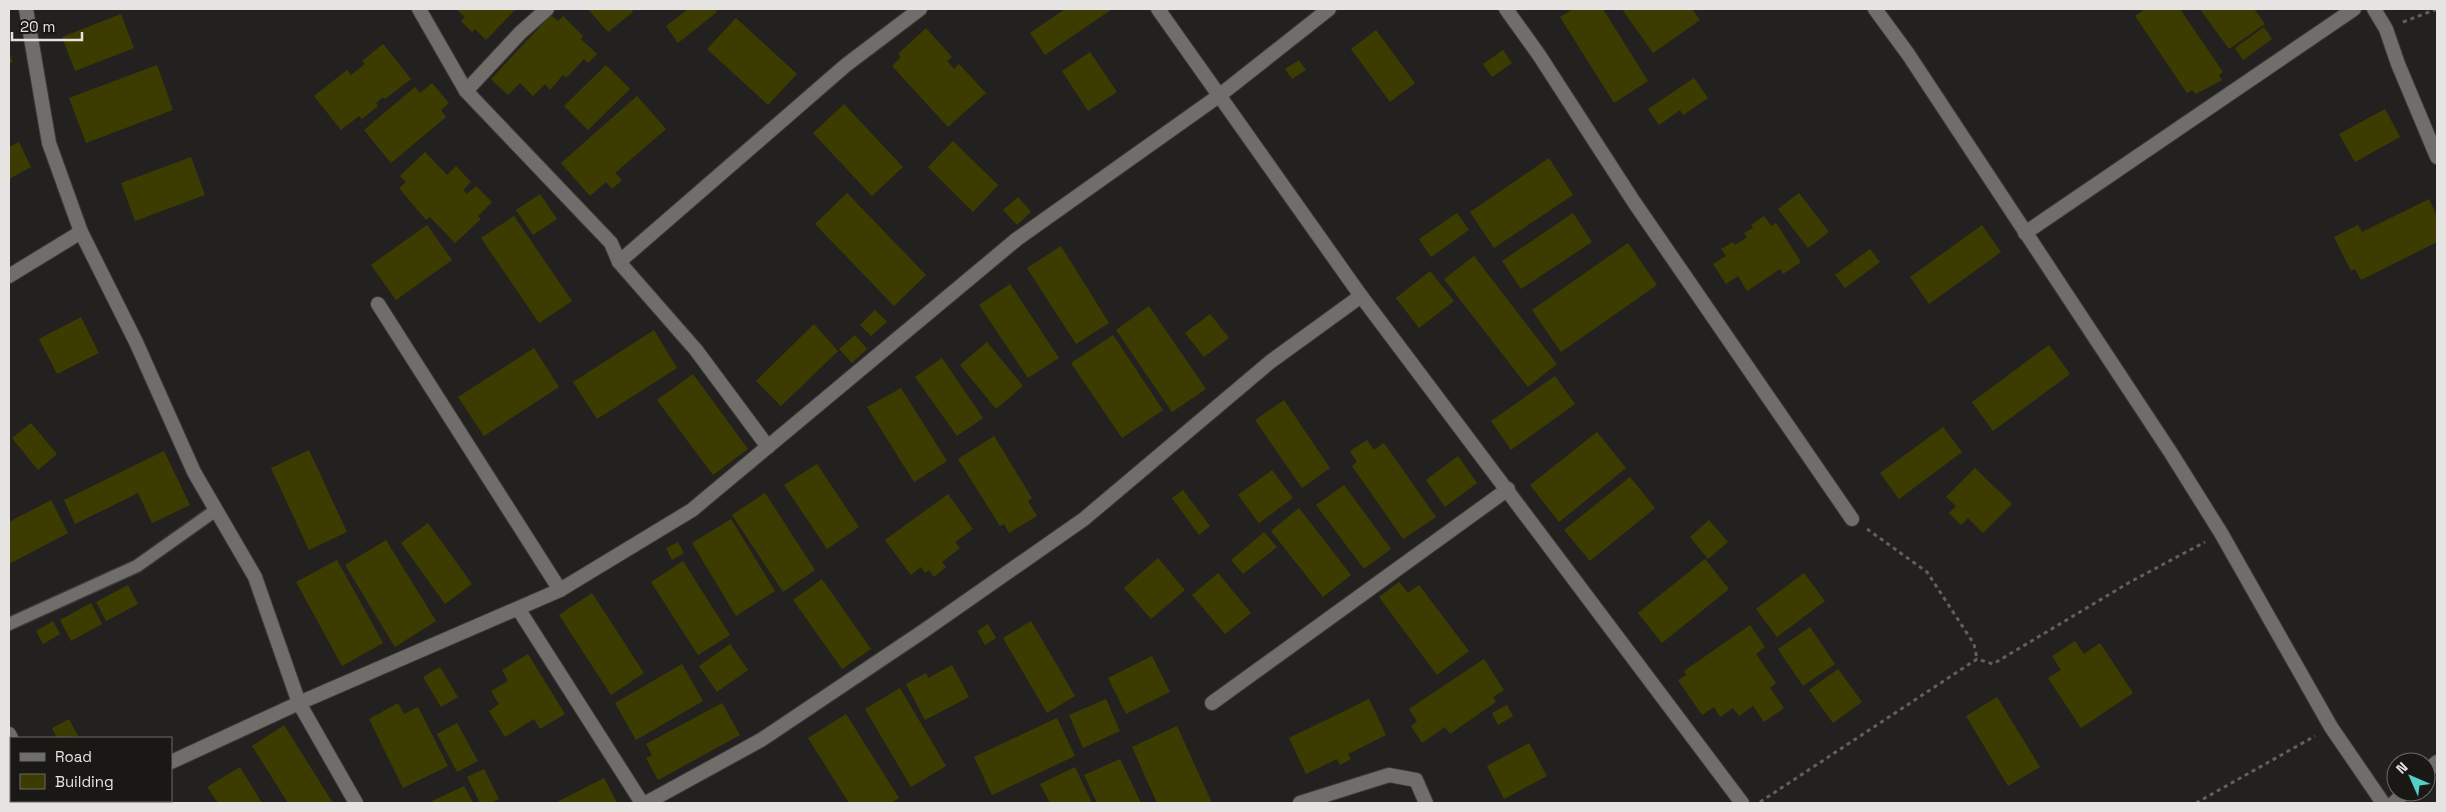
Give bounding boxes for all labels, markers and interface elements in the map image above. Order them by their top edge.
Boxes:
scale bar [12,10,82,42]
text: 20 m [20,17,55,36]
legend [10,737,172,802]
text: Road [55,747,92,766]
north arrow [2386,752,2436,802]
text: N [2392,758,2411,777]
text: Building [55,772,114,791]

